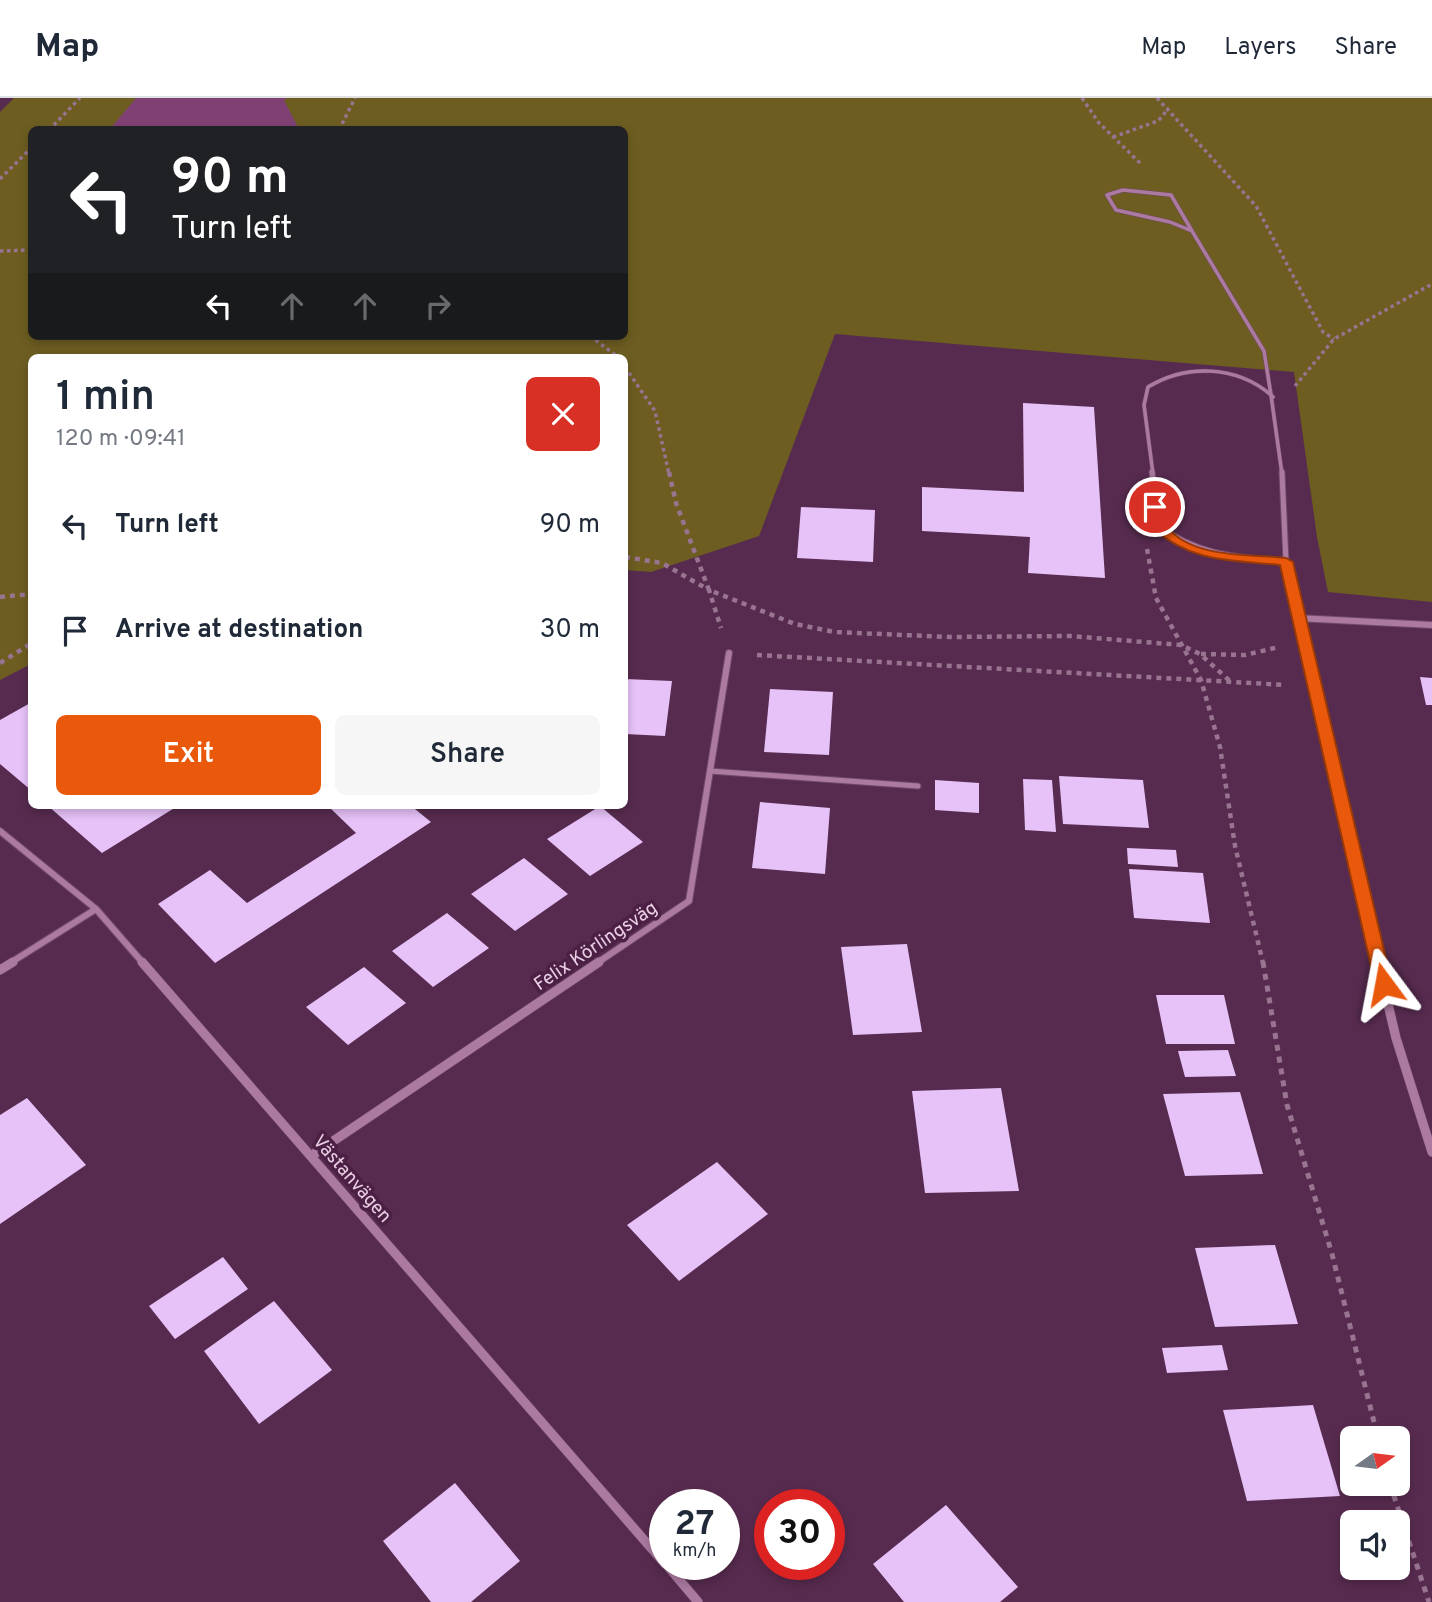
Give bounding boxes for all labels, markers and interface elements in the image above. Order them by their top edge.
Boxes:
text: Map [35,27,99,69]
text: Map [1141,33,1186,63]
text: Layers [1224,33,1296,63]
text: Share [1334,33,1397,63]
text: 90 m [171,149,289,211]
icon: left [56,154,147,245]
text: Turn left [171,210,292,250]
icon: left [200,287,238,325]
icon: ahead [273,287,311,325]
icon: ahead [346,287,384,325]
icon: right [419,287,457,325]
text: 1 min [56,372,155,425]
button: close [526,377,600,451]
text: 120 m · 09:41 [56,425,186,454]
pin [1125,477,1185,537]
icon: arrive [1136,488,1174,526]
icon: left [56,507,94,545]
text: Turn left [115,509,219,542]
text: 90 m [540,509,600,542]
icon: arrive [56,612,94,650]
text: Arrive at destination [115,614,363,647]
text: 30 m [540,614,600,647]
button: Exit [56,715,321,795]
button: Share [335,715,600,795]
street label: Felix Körlingsväg [530,897,662,997]
position arrow [1347,947,1421,1021]
street label: Västanvägen [307,1130,396,1228]
north arrow [1340,1426,1410,1496]
map controls [1340,1426,1410,1580]
speed limit sign: 30 [754,1489,845,1580]
text: 27 [675,1503,714,1547]
button: sound [1340,1510,1410,1580]
text: km/h [673,1540,716,1563]

